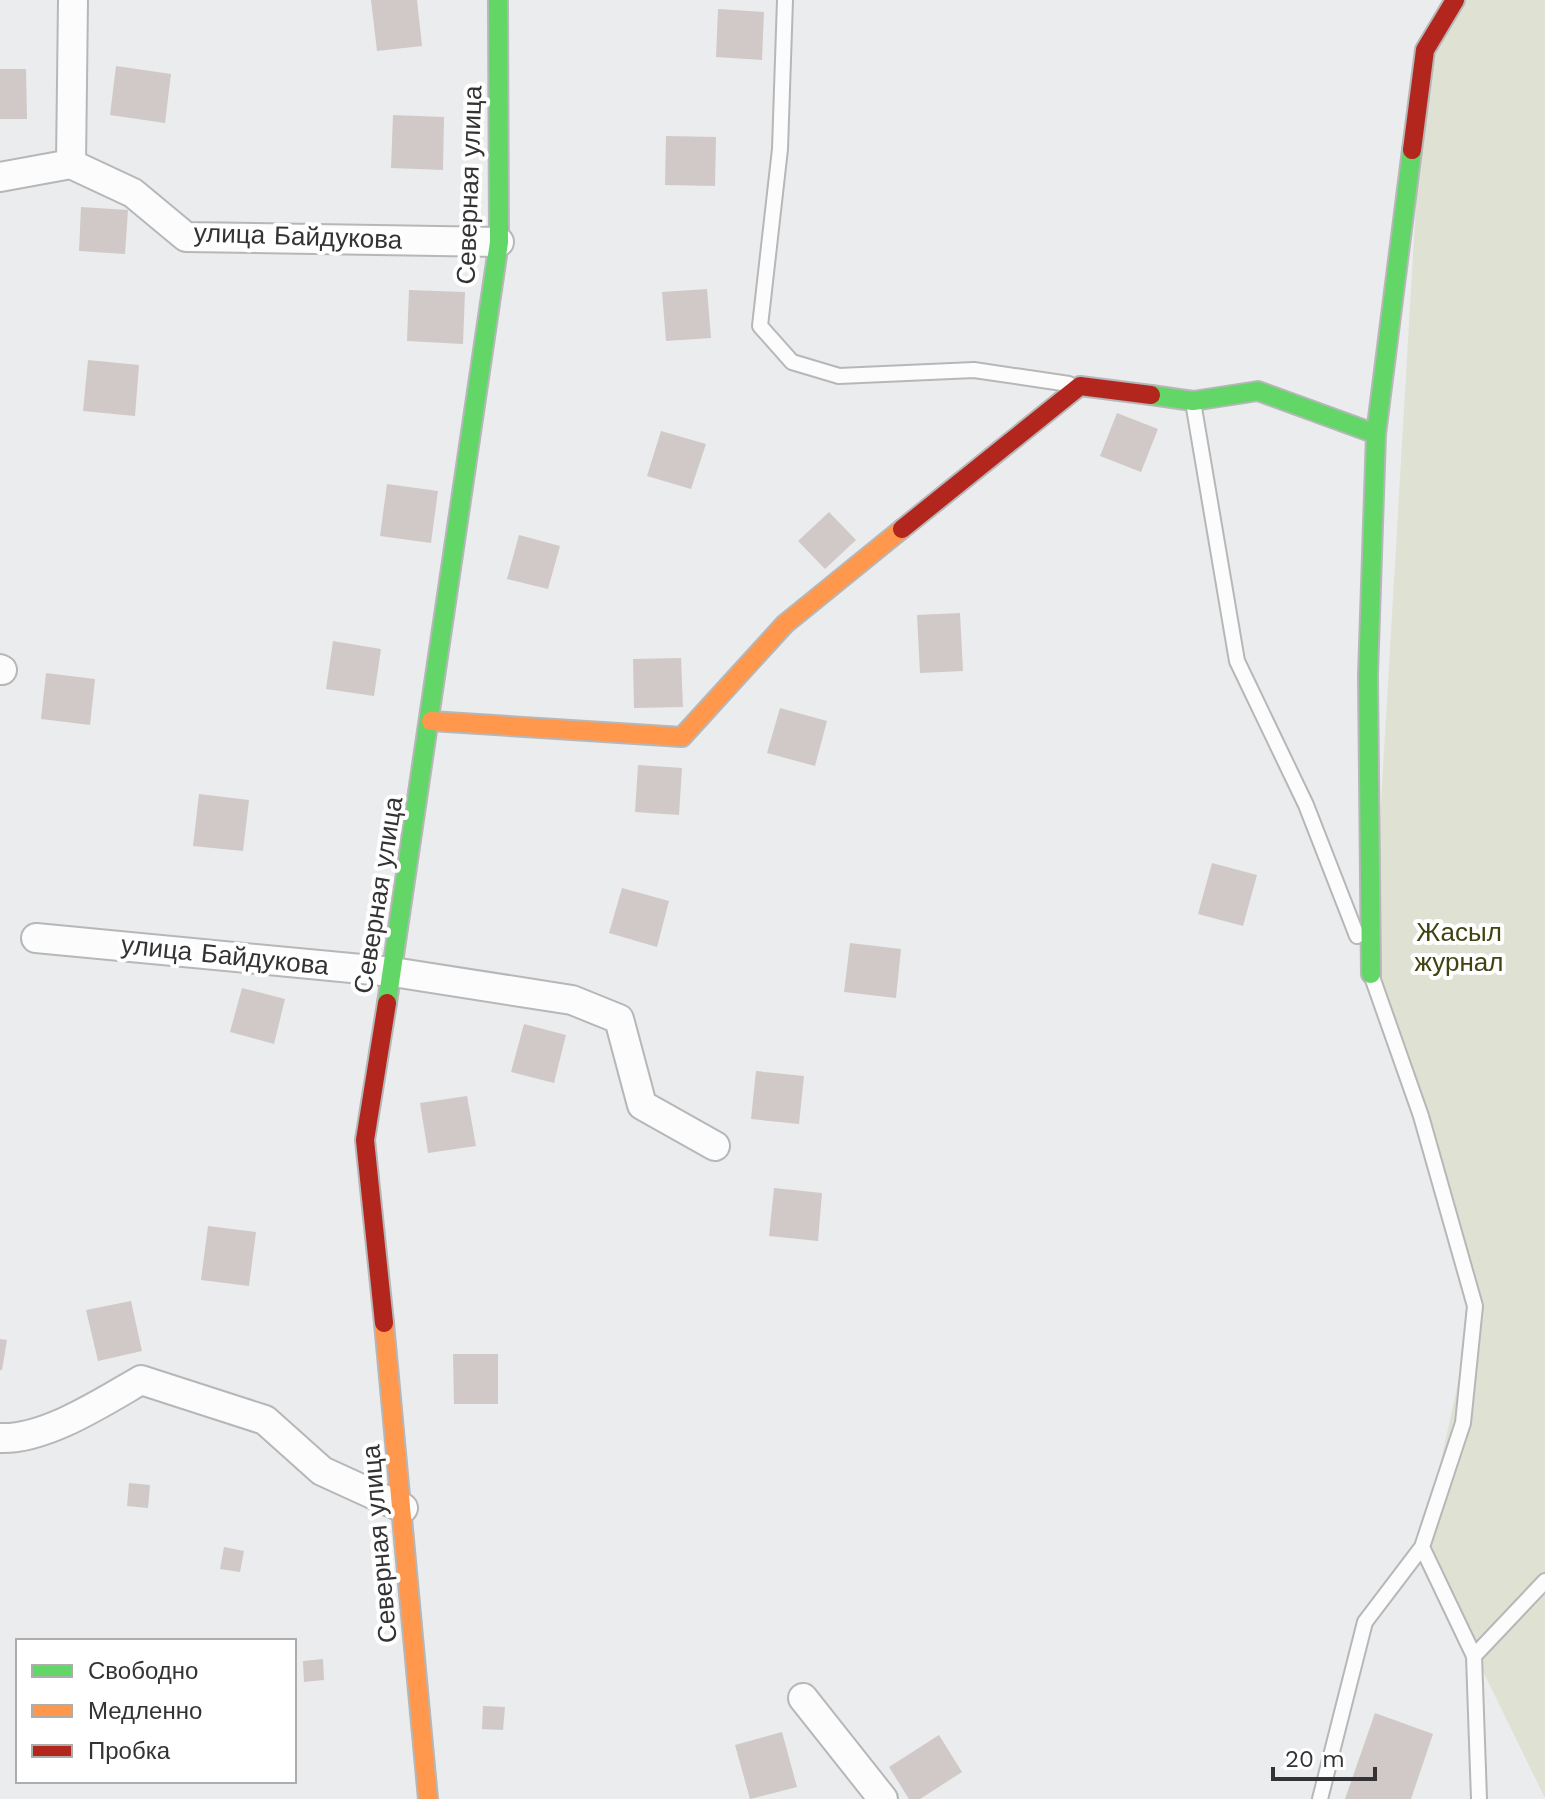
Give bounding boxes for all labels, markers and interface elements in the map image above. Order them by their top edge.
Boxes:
street label: Северная улица [451,85,487,285]
street label: улица Байдукова [193,217,403,255]
street label: Северная улица [348,794,408,996]
park label: Жасыл журнал [1415,917,1503,977]
street label: улица Байдукова [120,929,331,981]
street label: Северная улица [355,1443,403,1644]
legend [16,1639,296,1783]
text: Свободно [88,1657,198,1685]
text: Медленно [88,1697,202,1725]
scale bar [1273,1731,1375,1781]
text: Пробка [88,1737,171,1765]
text: 20 m [1285,1745,1345,1773]

